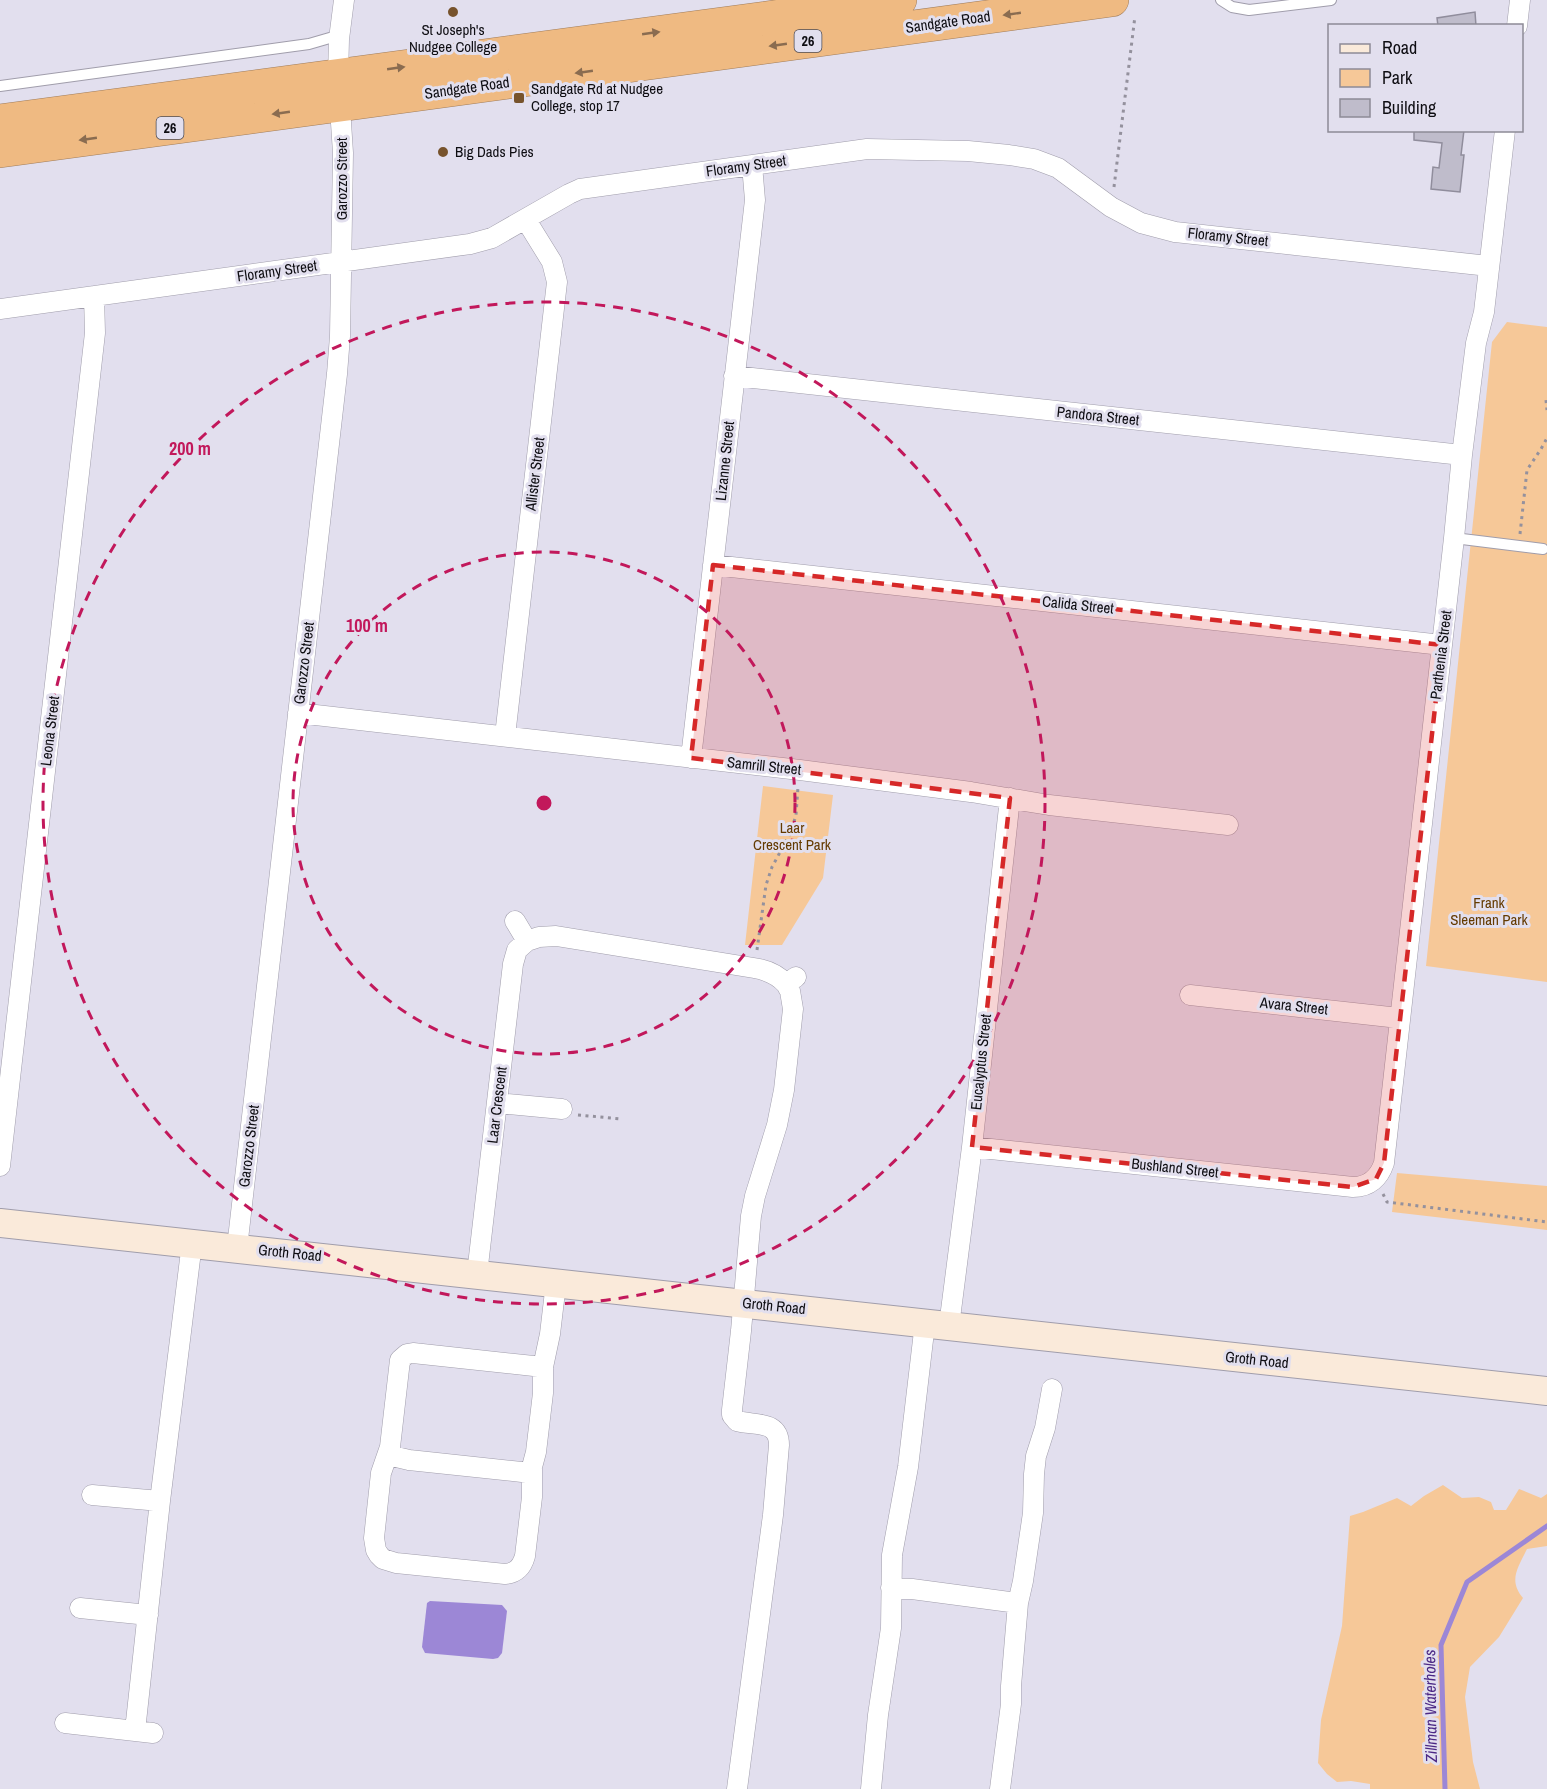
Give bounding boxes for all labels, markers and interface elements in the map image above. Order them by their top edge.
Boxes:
marker: St Joseph's Nudgee College [446,5,460,19]
street label: Sandgate Road [904,5,992,38]
one-way arrow [1003,9,1022,18]
place label: St Joseph's Nudgee College [409,19,497,57]
legend [1328,24,1523,132]
one-way arrow [642,28,661,38]
road number: 26 [794,30,822,52]
text: Road [1382,35,1417,60]
one-way arrow [768,41,787,50]
one-way arrow [386,64,405,73]
text: Park [1382,65,1413,90]
one-way arrow [575,67,594,76]
street label: Sandgate Road [423,71,511,104]
place label: Sandgate Rd at Nudgee College, stop 17 [531,78,663,116]
marker: Sandgate Rd at Nudgee College, stop 17 [512,91,526,105]
text: Building [1382,95,1437,120]
one-way arrow [272,108,291,117]
road number: 26 [156,117,184,139]
one-way arrow [79,134,98,144]
street label: Garozzo Street [331,137,352,220]
place label: Big Dads Pies [455,141,534,162]
marker: Big Dads Pies [436,145,450,159]
street label: Floramy Street [705,149,788,182]
street label: Floramy Street [1187,222,1270,251]
street label: Floramy Street [236,254,319,287]
street label: Pandora Street [1056,401,1141,430]
street label: Lizanne Street [710,419,739,502]
street label: Allister Street [519,435,549,513]
text: 200 m [169,436,211,461]
street label: Calida Street [1041,590,1115,619]
street label: Parthenia Street [1425,609,1456,701]
text: 100 m [346,613,388,638]
street label: Garozzo Street [288,620,319,705]
street label: Leona Street [35,694,64,767]
street label: Samrill Street [726,751,803,780]
centre of rings [534,793,554,813]
park label: Laar Crescent Park [753,817,832,855]
park label: Frank Sleeman Park [1450,892,1528,930]
street label: Avara Street [1258,991,1330,1020]
street label: Eucalyptus Street [965,1012,996,1111]
street label: Laar Crescent [481,1065,512,1145]
street label: Garozzo Street [233,1103,264,1188]
street label: Bushland Street [1130,1152,1220,1183]
street label: Groth Road [257,1239,323,1266]
street label: Groth Road [741,1292,807,1319]
street label: Groth Road [1224,1346,1290,1373]
water label: Zillman Waterholes [1418,1649,1442,1764]

